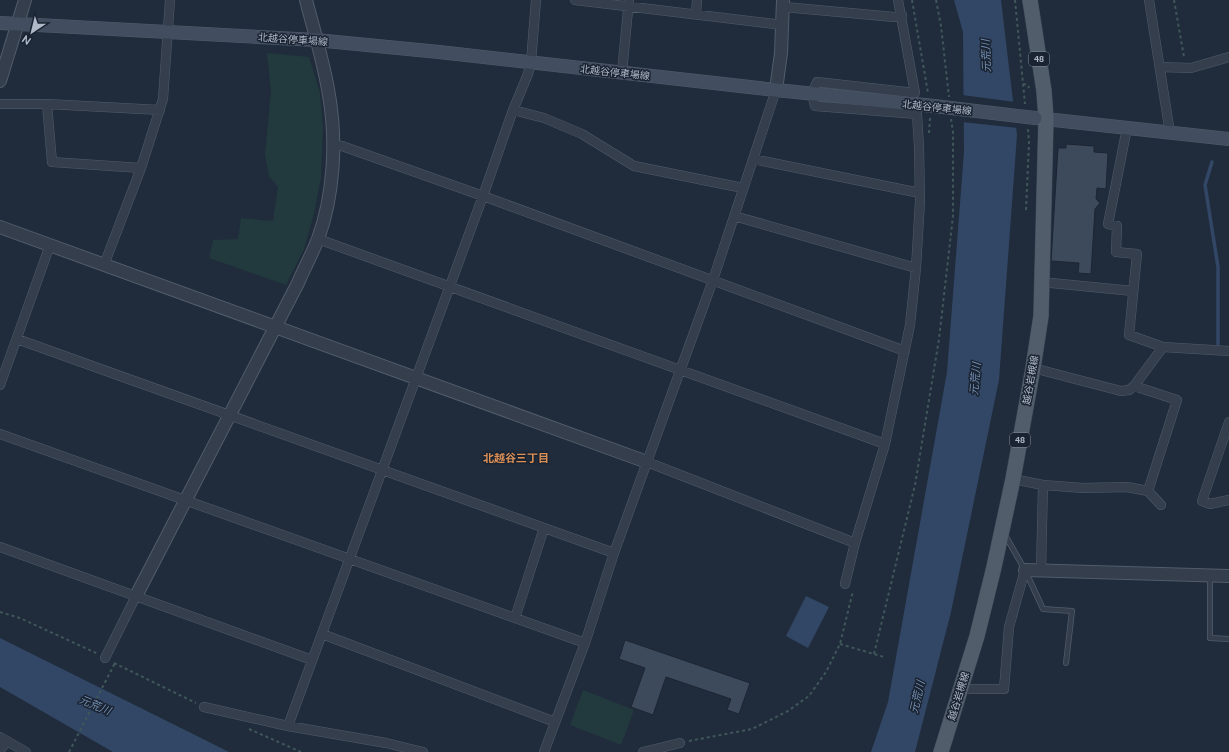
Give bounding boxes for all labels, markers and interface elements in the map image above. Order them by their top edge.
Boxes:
north arrow [12,12,52,52]
street label: 北越谷停車場線 [258,32,328,47]
text: N [19,33,33,47]
water label: 元荒川 [979,38,993,73]
road number: 48 [1029,52,1049,66]
street label: 北越谷停車場線 [580,63,650,82]
street label: 北越谷停車場線 [902,98,972,117]
street label: 越谷岩槻線 [1021,355,1040,406]
water label: 元荒川 [968,361,983,396]
road number: 48 [1010,433,1030,447]
district label: 北越谷三丁目 [483,452,549,464]
street label: 越谷岩槻線 [946,671,971,722]
water label: 元荒川 [907,679,927,714]
water label: 元荒川 [77,693,113,717]

